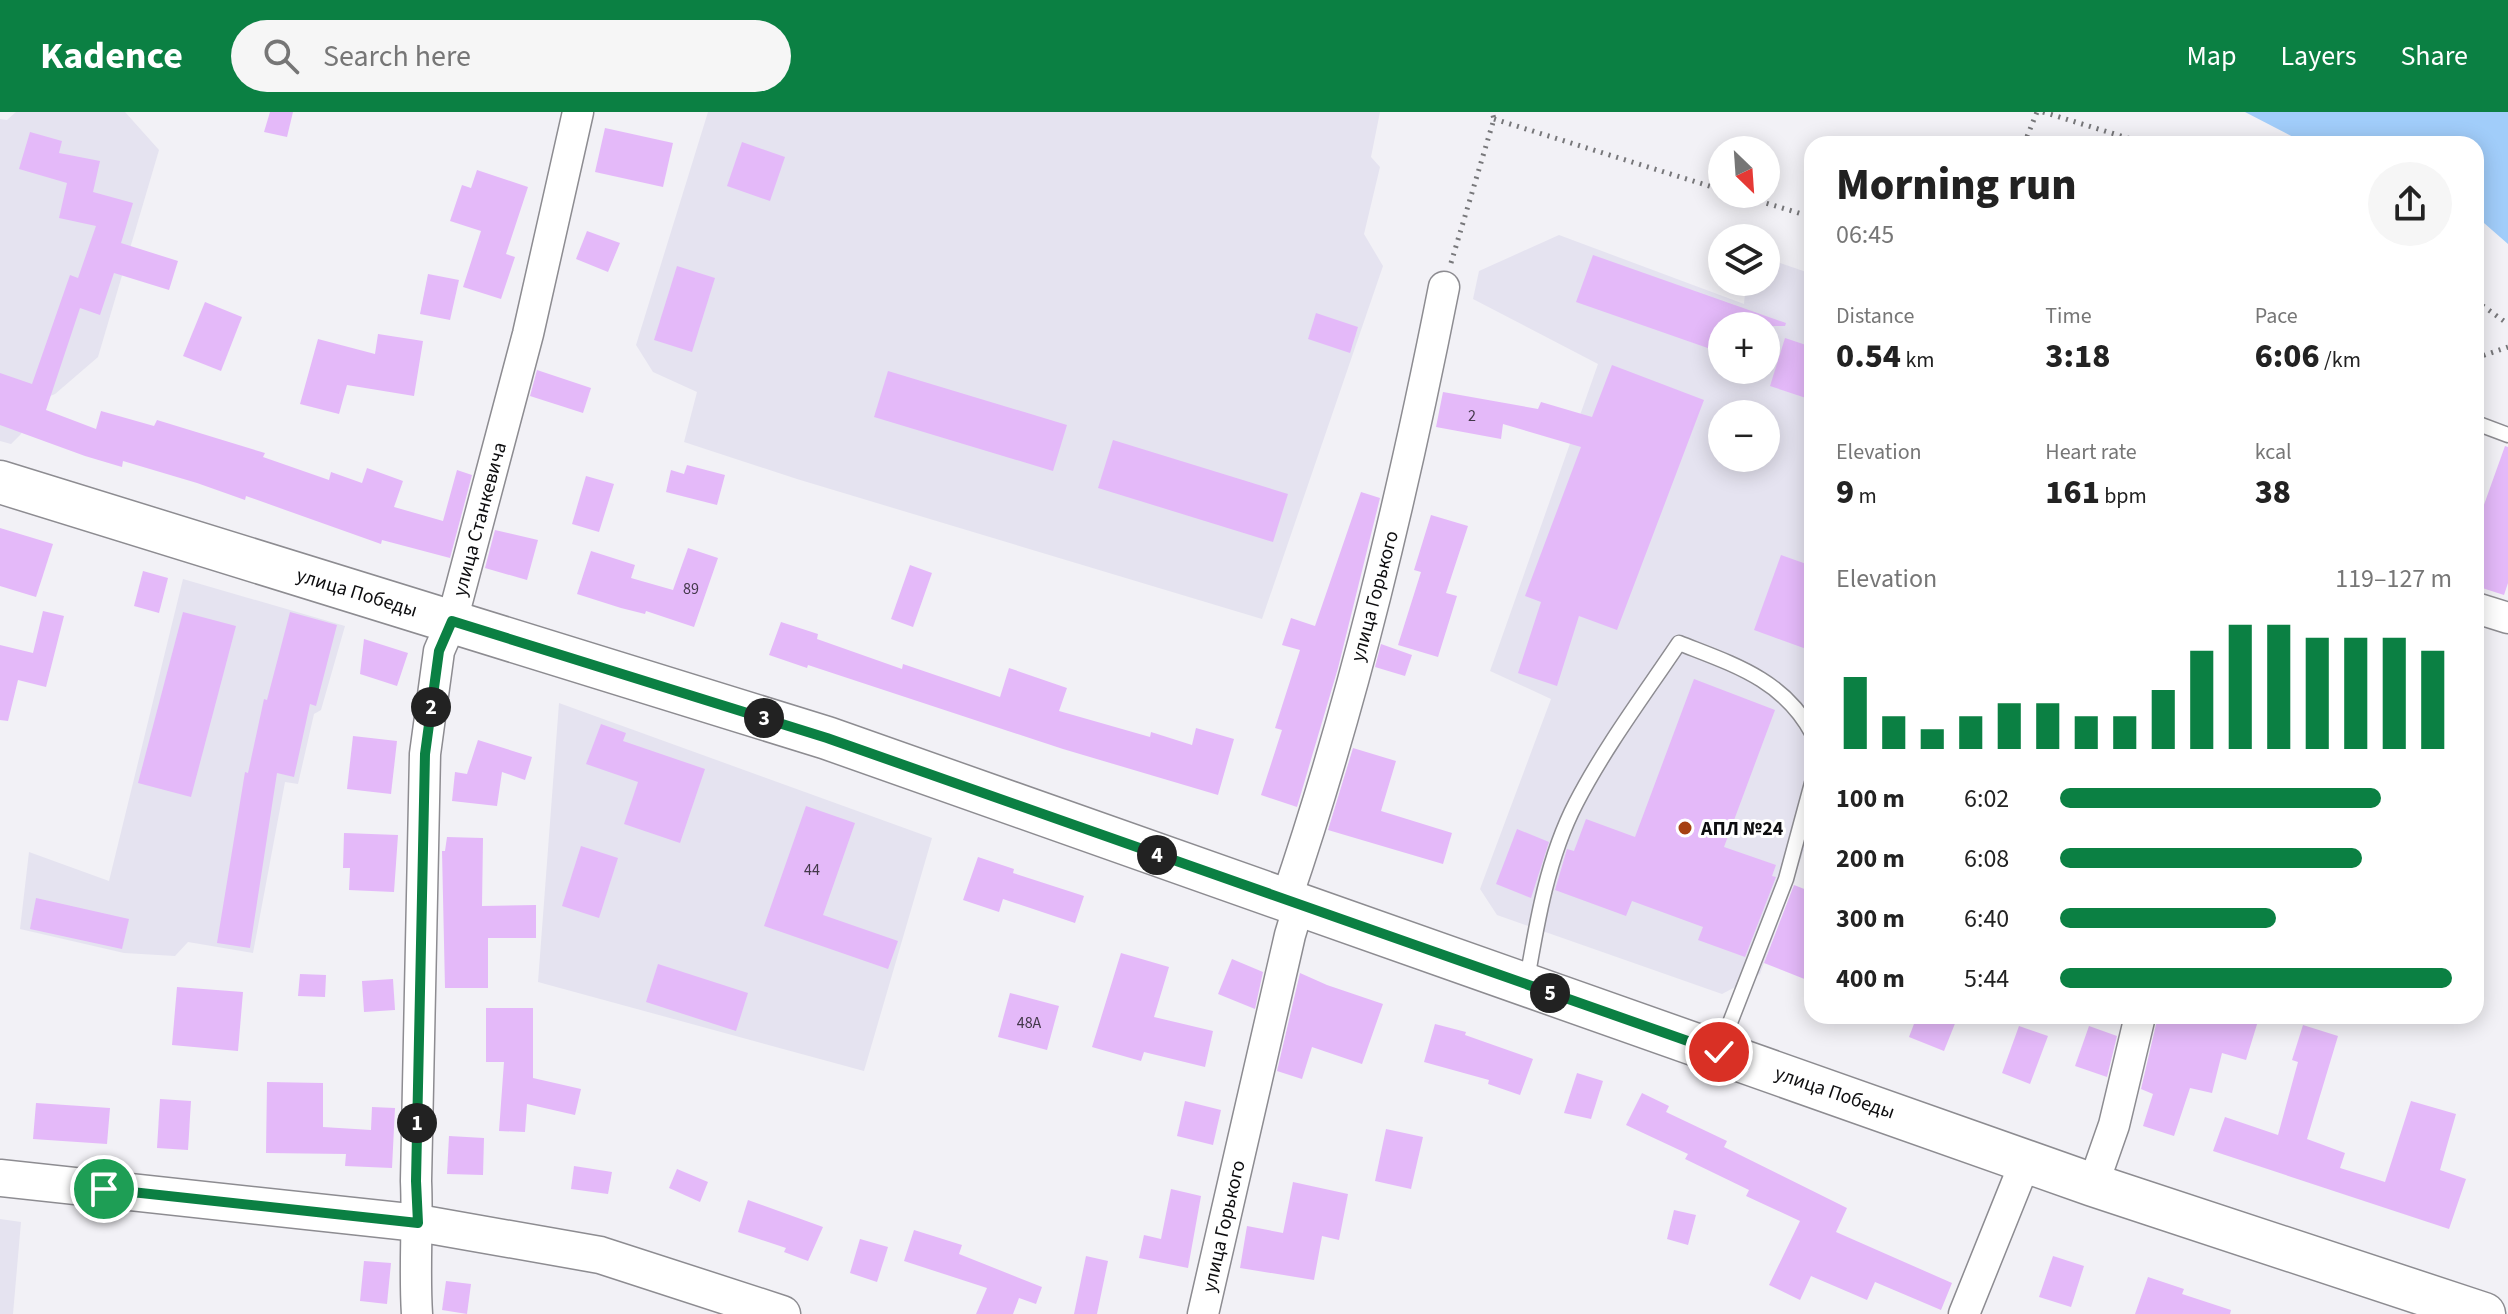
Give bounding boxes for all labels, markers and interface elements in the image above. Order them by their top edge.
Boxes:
search box [231,20,791,92]
text: Kadence [40,29,183,83]
icon: search [259,34,303,78]
text: Search here [323,35,471,78]
text: Map [2186,36,2236,76]
text: Layers [2280,36,2356,76]
text: Share [2400,36,2468,76]
north arrow [1708,136,1780,208]
map controls [1708,136,1780,472]
text: Morning run [1836,154,2077,217]
button: share [2368,162,2452,246]
text: 06:45 [1836,216,1894,253]
button: layers [1708,224,1780,296]
text: Distance [1836,300,1914,332]
text: Time [2045,300,2092,332]
text: Pace [2255,300,2298,332]
button: + [1708,312,1780,384]
text: 0.54 [1836,332,1901,381]
text: 3:18 [2045,332,2110,381]
text: 6:06 [2255,332,2320,381]
text: km [1901,344,1935,376]
text: /km [2320,344,2361,376]
button: − [1708,400,1780,472]
house number: 2 [1468,405,1476,427]
text: Elevation [1836,436,1922,468]
text: Heart rate [2045,436,2137,468]
text: kcal [2255,436,2292,468]
street label: улица Станкевича [446,439,514,600]
text: 9 [1836,468,1854,517]
text: 161 [2045,468,2100,517]
text: 38 [2255,468,2291,517]
text: m [1854,480,1877,512]
text: bpm [2100,480,2147,512]
street label: улица Горького [1344,528,1406,665]
text: Elevation [1836,560,1937,597]
text: 119–127 m [2335,560,2452,597]
street label: улица Победы [293,561,421,625]
house number: 89 [683,578,699,600]
pin: 2 [411,687,451,727]
text: 2 [425,691,437,723]
pin: 3 [744,698,784,738]
text: 3 [758,702,770,734]
text: 100 m [1836,780,1905,817]
text: 6:02 [1964,780,2009,817]
place label: АПЛ №24 [1700,815,1784,843]
marker: АПЛ №24 [1676,819,1694,837]
pin: 4 [1137,835,1177,875]
text: 4 [1151,839,1163,871]
text: 200 m [1836,840,1905,877]
text: 6:08 [1964,840,2009,877]
house number: 44 [804,859,820,881]
text: 300 m [1836,900,1905,937]
text: 6:40 [1964,900,2009,937]
text: 400 m [1836,960,1905,997]
text: 5:44 [1964,960,2009,997]
pin: 5 [1530,973,1570,1013]
text: 5 [1544,977,1556,1009]
house number: 48А [1017,1012,1042,1034]
pin [1685,1018,1753,1086]
icon: check [1697,1030,1741,1074]
street label: улица Победы [1771,1059,1898,1127]
pin: 1 [397,1103,437,1143]
text: 1 [411,1107,423,1139]
pin [70,1155,138,1223]
street label: улица Горького [1195,1157,1253,1295]
icon: arrive [82,1167,126,1211]

